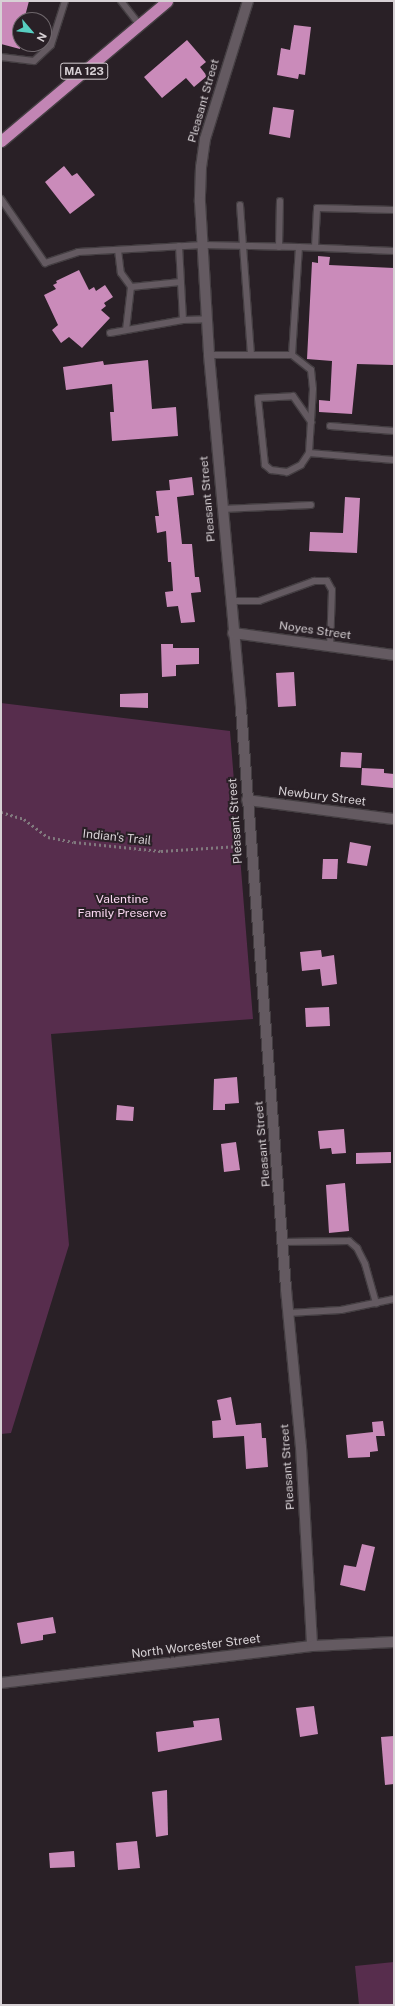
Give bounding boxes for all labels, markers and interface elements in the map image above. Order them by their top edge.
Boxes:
north arrow [12,12,52,52]
text: N [34,31,49,44]
street label: Pleasant Street [185,58,223,144]
road number: MA 123 [60,62,108,80]
street label: Pleasant Street [197,455,219,543]
street label: Noyes Street [278,619,352,643]
street label: Pleasant Street [226,777,246,865]
street label: Newbury Street [277,784,367,810]
street label: Indian's Trail [82,827,152,849]
park label: Valentine Family Preserve [77,893,167,921]
street label: Pleasant Street [252,1100,274,1188]
street label: Pleasant Street [278,1423,298,1511]
street label: North Worcester Street [131,1632,261,1662]

